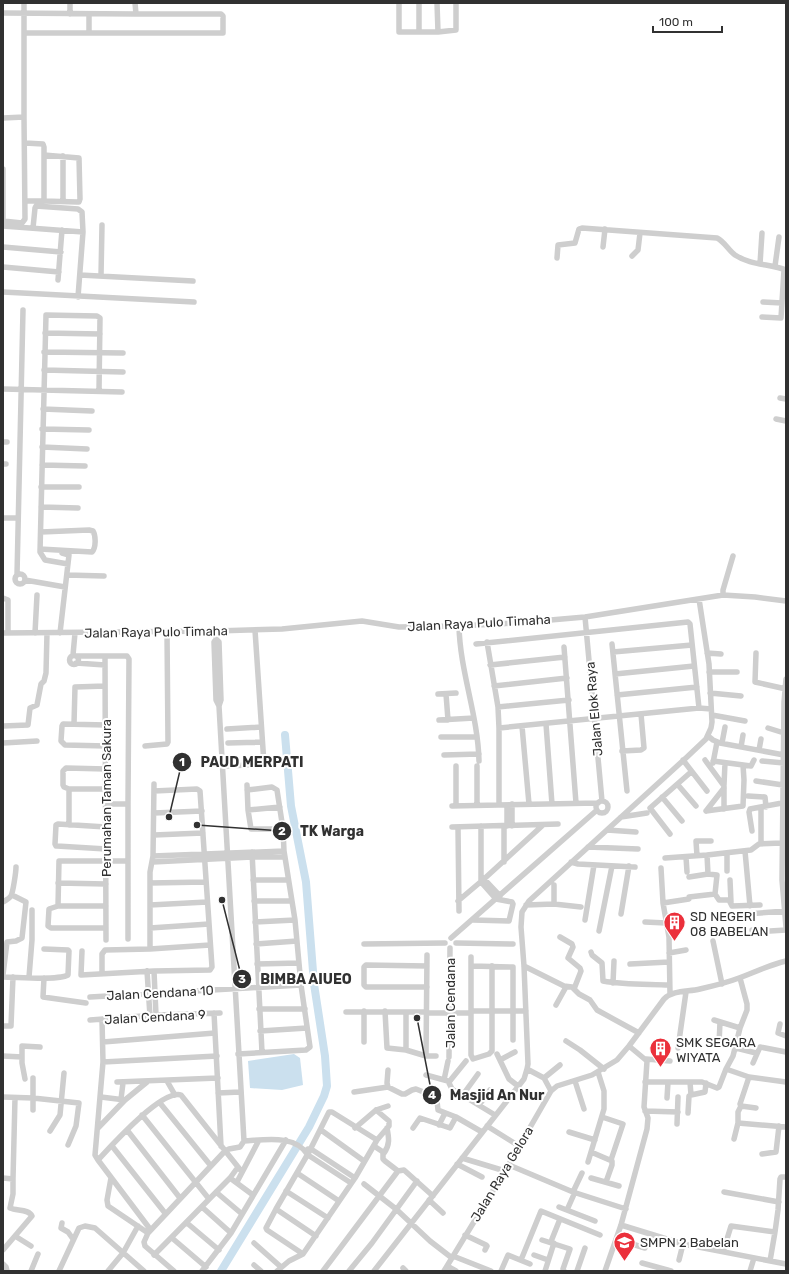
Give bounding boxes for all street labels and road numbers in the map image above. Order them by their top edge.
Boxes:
street label: Jalan Raya Pulo Timaha [407,612,551,634]
street label: Jalan Raya Pulo Timaha [84,623,228,641]
street label: Jalan Elok Raya [582,661,606,757]
street label: Perumahan Taman Sakura [99,719,114,877]
street label: Jalan Cendana [443,958,458,1048]
street label: Jalan Cendana 10 [106,983,214,1003]
street label: Jalan Cendana 9 [104,1007,206,1027]
street label: Jalan Raya Gelora [468,1124,536,1224]

